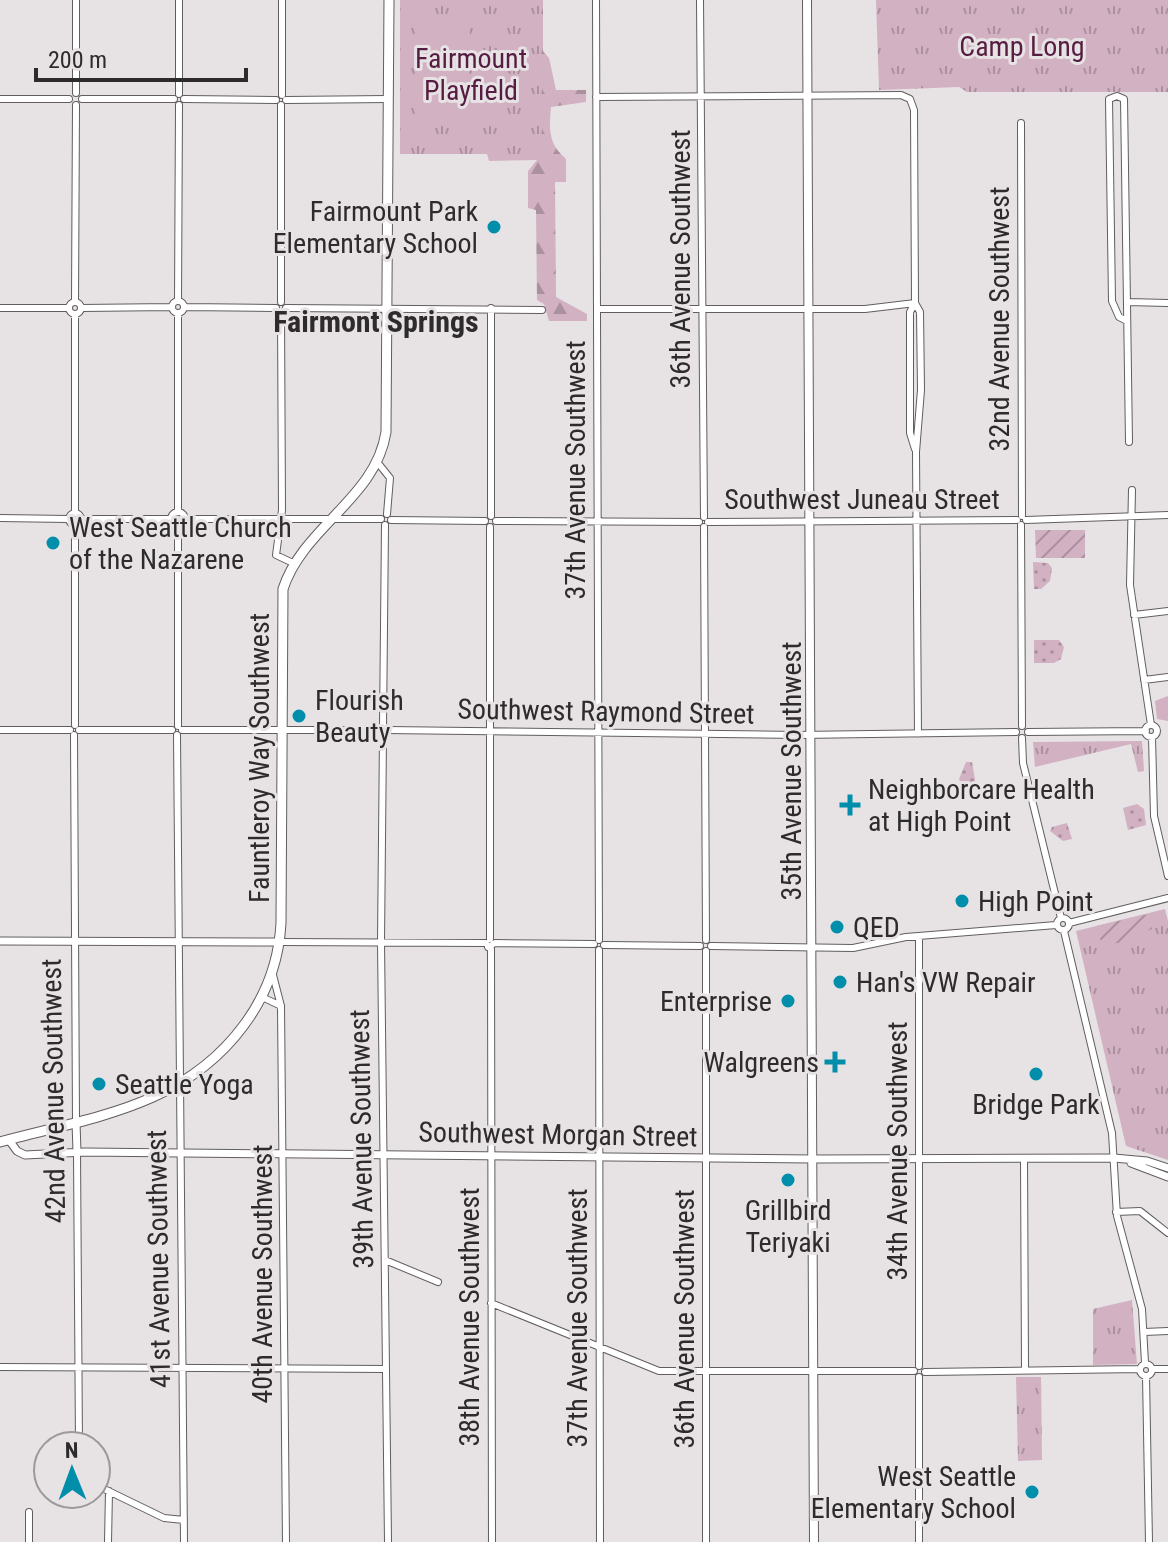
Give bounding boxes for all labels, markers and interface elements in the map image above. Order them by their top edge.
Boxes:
park label: Camp Long [959,30,1085,63]
scale bar [36,32,246,82]
park label: Fairmount Playfield [415,42,527,107]
text: 200 m [48,46,107,74]
street label: 36th Avenue Southwest [664,129,697,389]
street label: 32nd Avenue Southwest [983,187,1016,451]
place label: Fairmount Park Elementary School [273,195,478,260]
marker: Fairmount Park Elementary School [485,218,503,236]
district label: Fairmont Springs [273,304,479,339]
street label: 37th Avenue Southwest [559,340,592,600]
street label: Southwest Juneau Street [724,483,1000,516]
place label: West Seattle Church of the Nazarene [69,511,292,576]
marker: West Seattle Church of the Nazarene [44,534,62,552]
street label: Fauntleroy Way Southwest [243,613,276,903]
street label: 35th Avenue Southwest [775,641,808,901]
place label: Flourish Beauty [315,684,404,749]
street label: Southwest Raymond Street [457,692,755,731]
marker: Flourish Beauty [290,707,308,725]
place label: Neighborcare Health at High Point [868,773,1095,838]
marker: Neighborcare Health at High Point [839,794,861,816]
place label: High Point [978,885,1093,918]
marker: High Point [953,892,971,910]
place label: QED [853,911,900,944]
marker: QED [828,918,846,936]
street label: 42nd Avenue Southwest [35,958,72,1224]
place label: Han's VW Repair [856,966,1036,999]
marker: Han's VW Repair [831,973,849,991]
place label: Enterprise [660,985,772,1018]
marker: Enterprise [779,992,797,1010]
street label: 39th Avenue Southwest [343,1009,380,1269]
street label: 34th Avenue Southwest [881,1021,914,1281]
place label: Walgreens [704,1046,819,1079]
marker: Walgreens [826,1053,844,1071]
marker: Bridge Park [1027,1065,1045,1083]
place label: Seattle Yoga [115,1068,254,1101]
marker: Seattle Yoga [90,1075,108,1093]
place label: Bridge Park [972,1088,1100,1121]
street label: Southwest Morgan Street [418,1116,698,1153]
street label: 41st Avenue Southwest [140,1129,177,1388]
street label: 40th Avenue Southwest [246,1144,279,1404]
marker: Grillbird Teriyaki [779,1171,797,1189]
street label: 38th Avenue Southwest [453,1187,486,1447]
street label: 37th Avenue Southwest [561,1188,594,1448]
street label: 36th Avenue Southwest [668,1189,701,1449]
place label: Grillbird Teriyaki [745,1194,831,1259]
north arrow [32,1430,112,1510]
text: N [65,1438,79,1463]
place label: West Seattle Elementary School [811,1460,1016,1525]
marker: West Seattle Elementary School [1023,1483,1041,1501]

